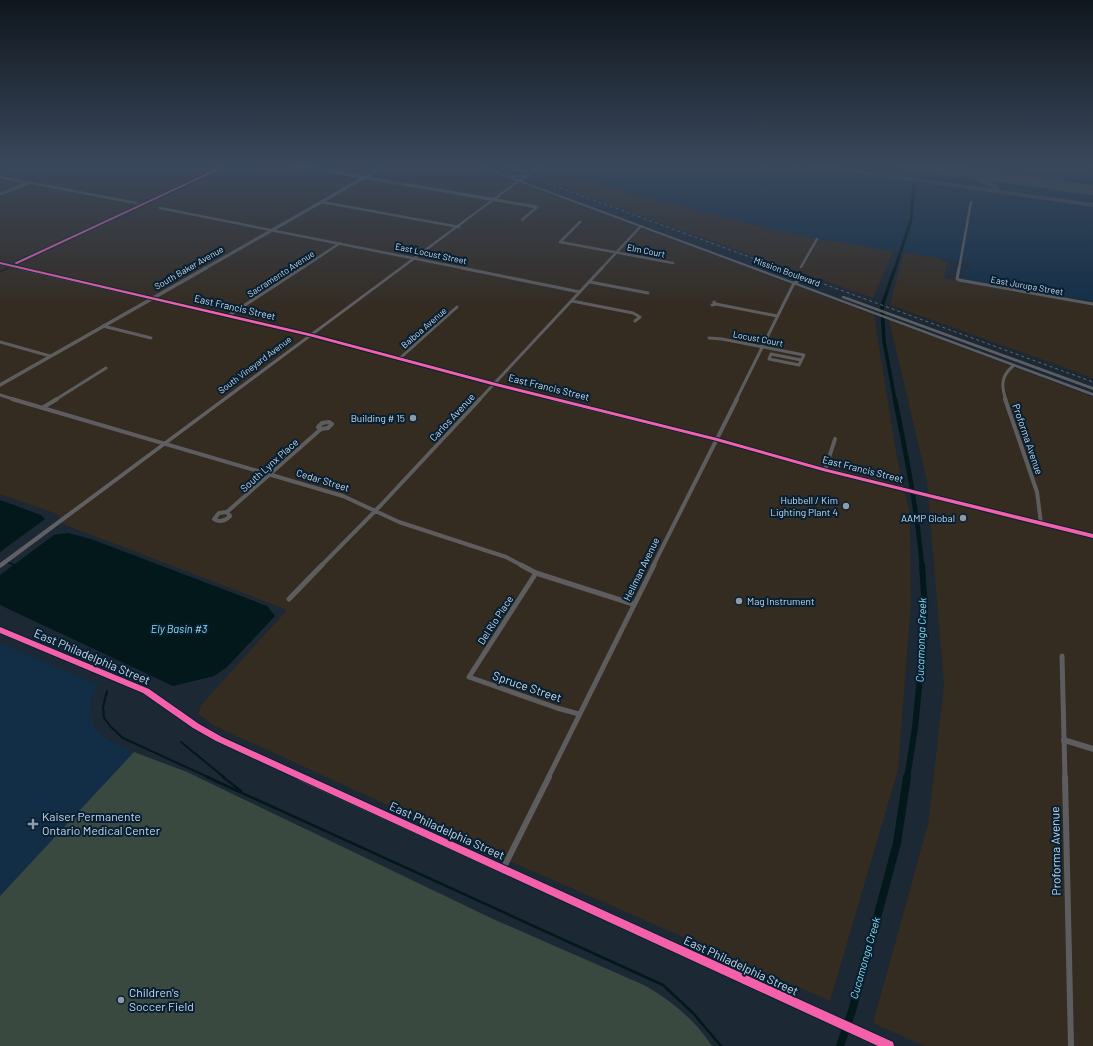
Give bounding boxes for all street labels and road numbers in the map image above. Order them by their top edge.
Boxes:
street label: East Locust Street [394,241,468,266]
street label: Elm Court [626,241,666,260]
street label: South Baker Avenue [152,243,225,292]
street label: Sacramento Avenue [245,248,317,299]
street label: Mission Boulevard [752,254,822,289]
street label: East Jurupa Street [990,274,1064,297]
street label: East Francis Street [193,292,277,322]
street label: Balboa Avenue [399,305,449,350]
street label: Locust Court [732,328,784,349]
street label: South Vineyard Avenue [216,333,294,396]
street label: East Francis Street [507,371,591,403]
street label: Carlos Avenue [427,391,477,443]
street label: Proforma Avenue [1010,402,1046,476]
street label: South Lynx Place [238,436,300,494]
street label: East Francis Street [821,453,905,485]
street label: Cedar Street [295,466,351,494]
street label: Hellman Avenue [620,535,662,603]
street label: Del Rio Place [475,593,515,647]
street label: East Philadelphia Street [32,625,152,687]
street label: Spruce Street [491,668,564,704]
street label: East Philadelphia Street [388,798,507,862]
street label: Proforma Avenue [1047,806,1063,896]
street label: East Philadelphia Street [682,932,801,998]

